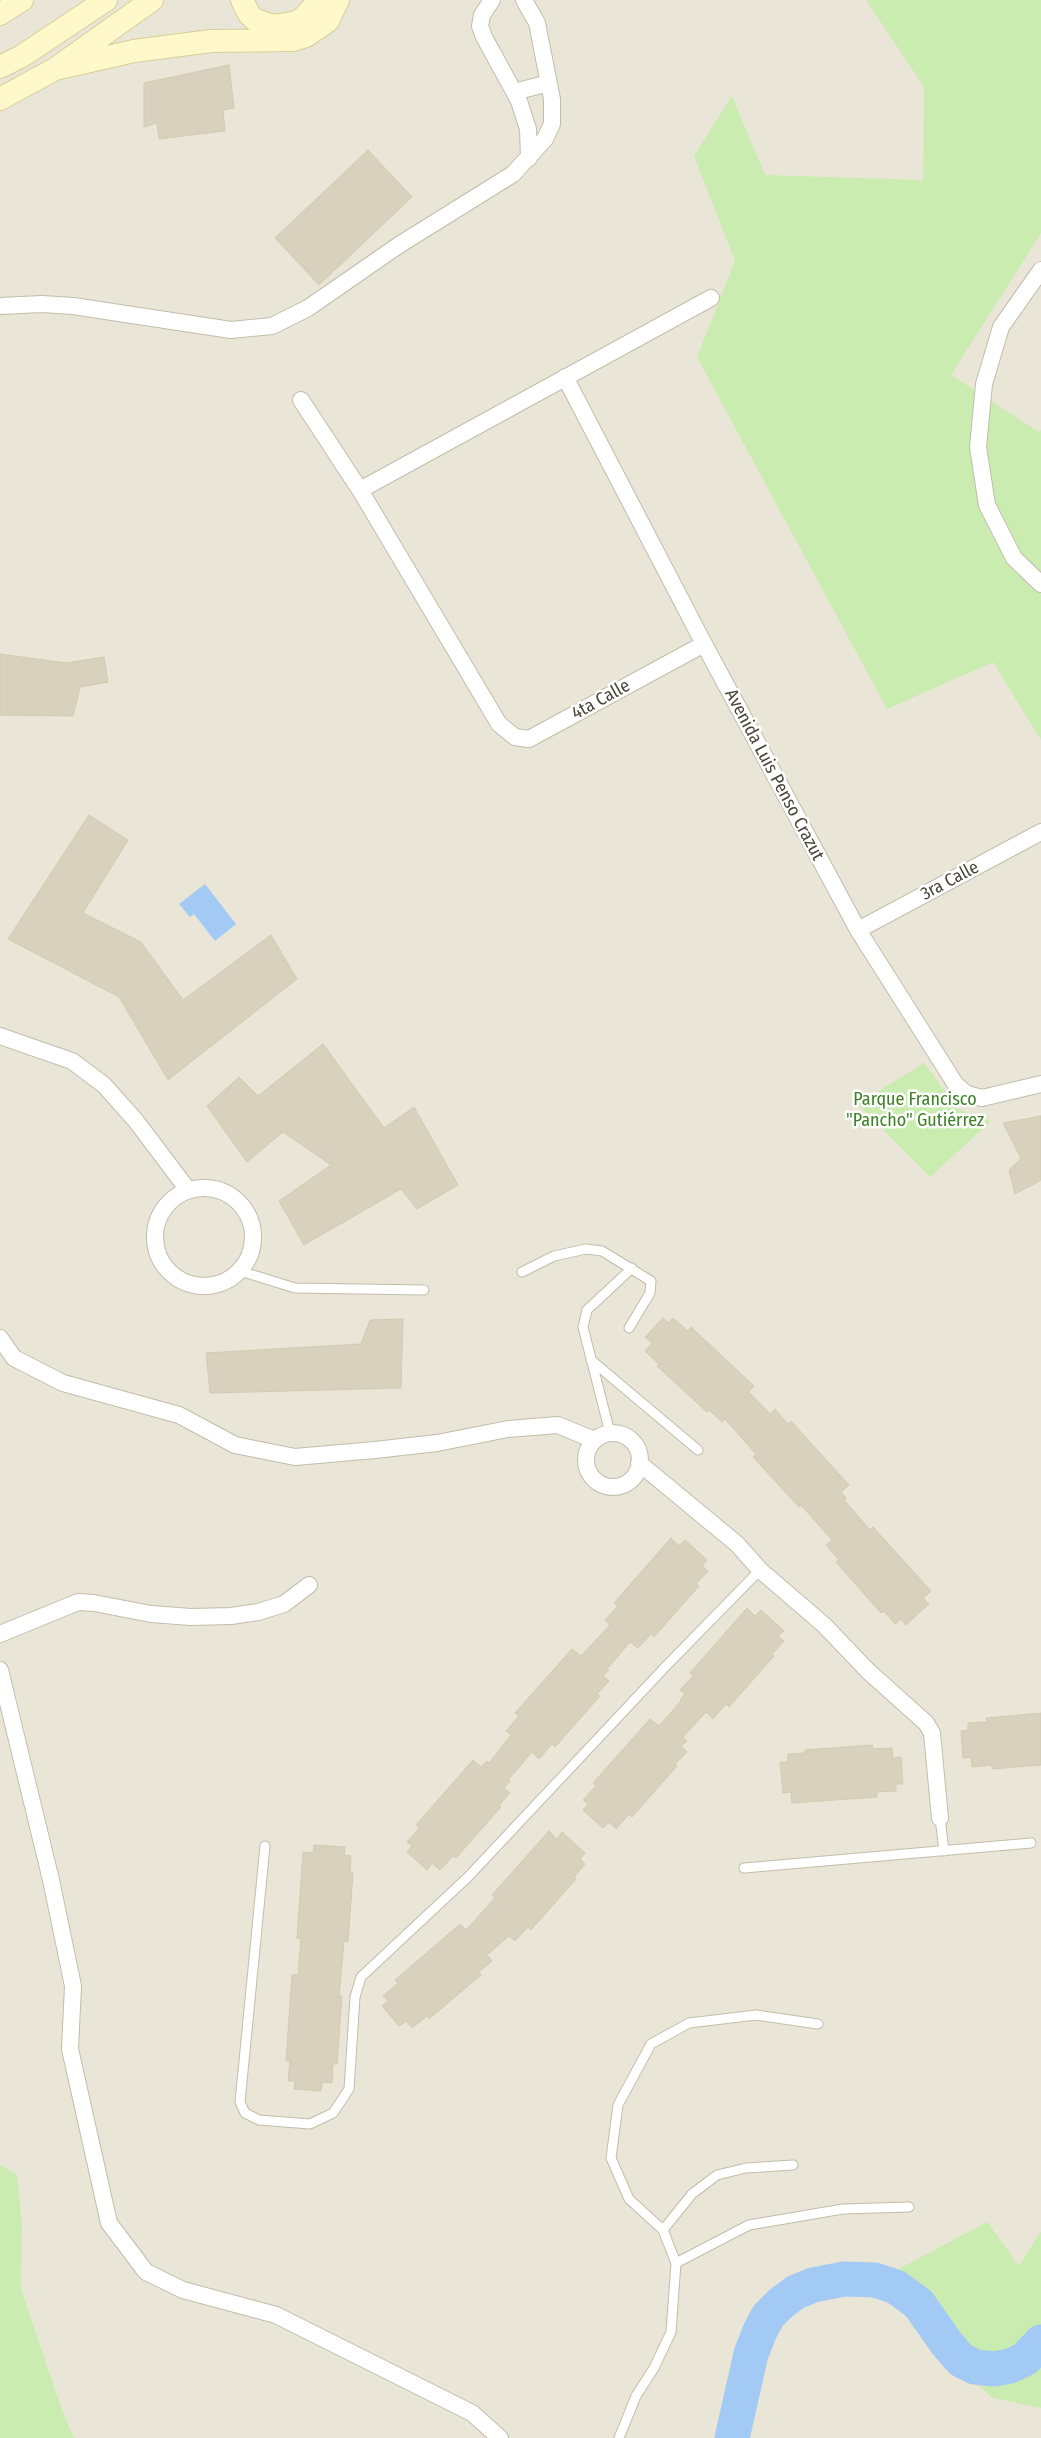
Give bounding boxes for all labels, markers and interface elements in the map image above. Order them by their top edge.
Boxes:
street label: 4ta Calle [568,675,634,725]
street label: Avenida Luis Penso Crazut [720,686,828,864]
street label: 3ra Calle [917,857,983,905]
park label: Parque Francisco "Pancho" Gutiérrez [846,1089,984,1132]

